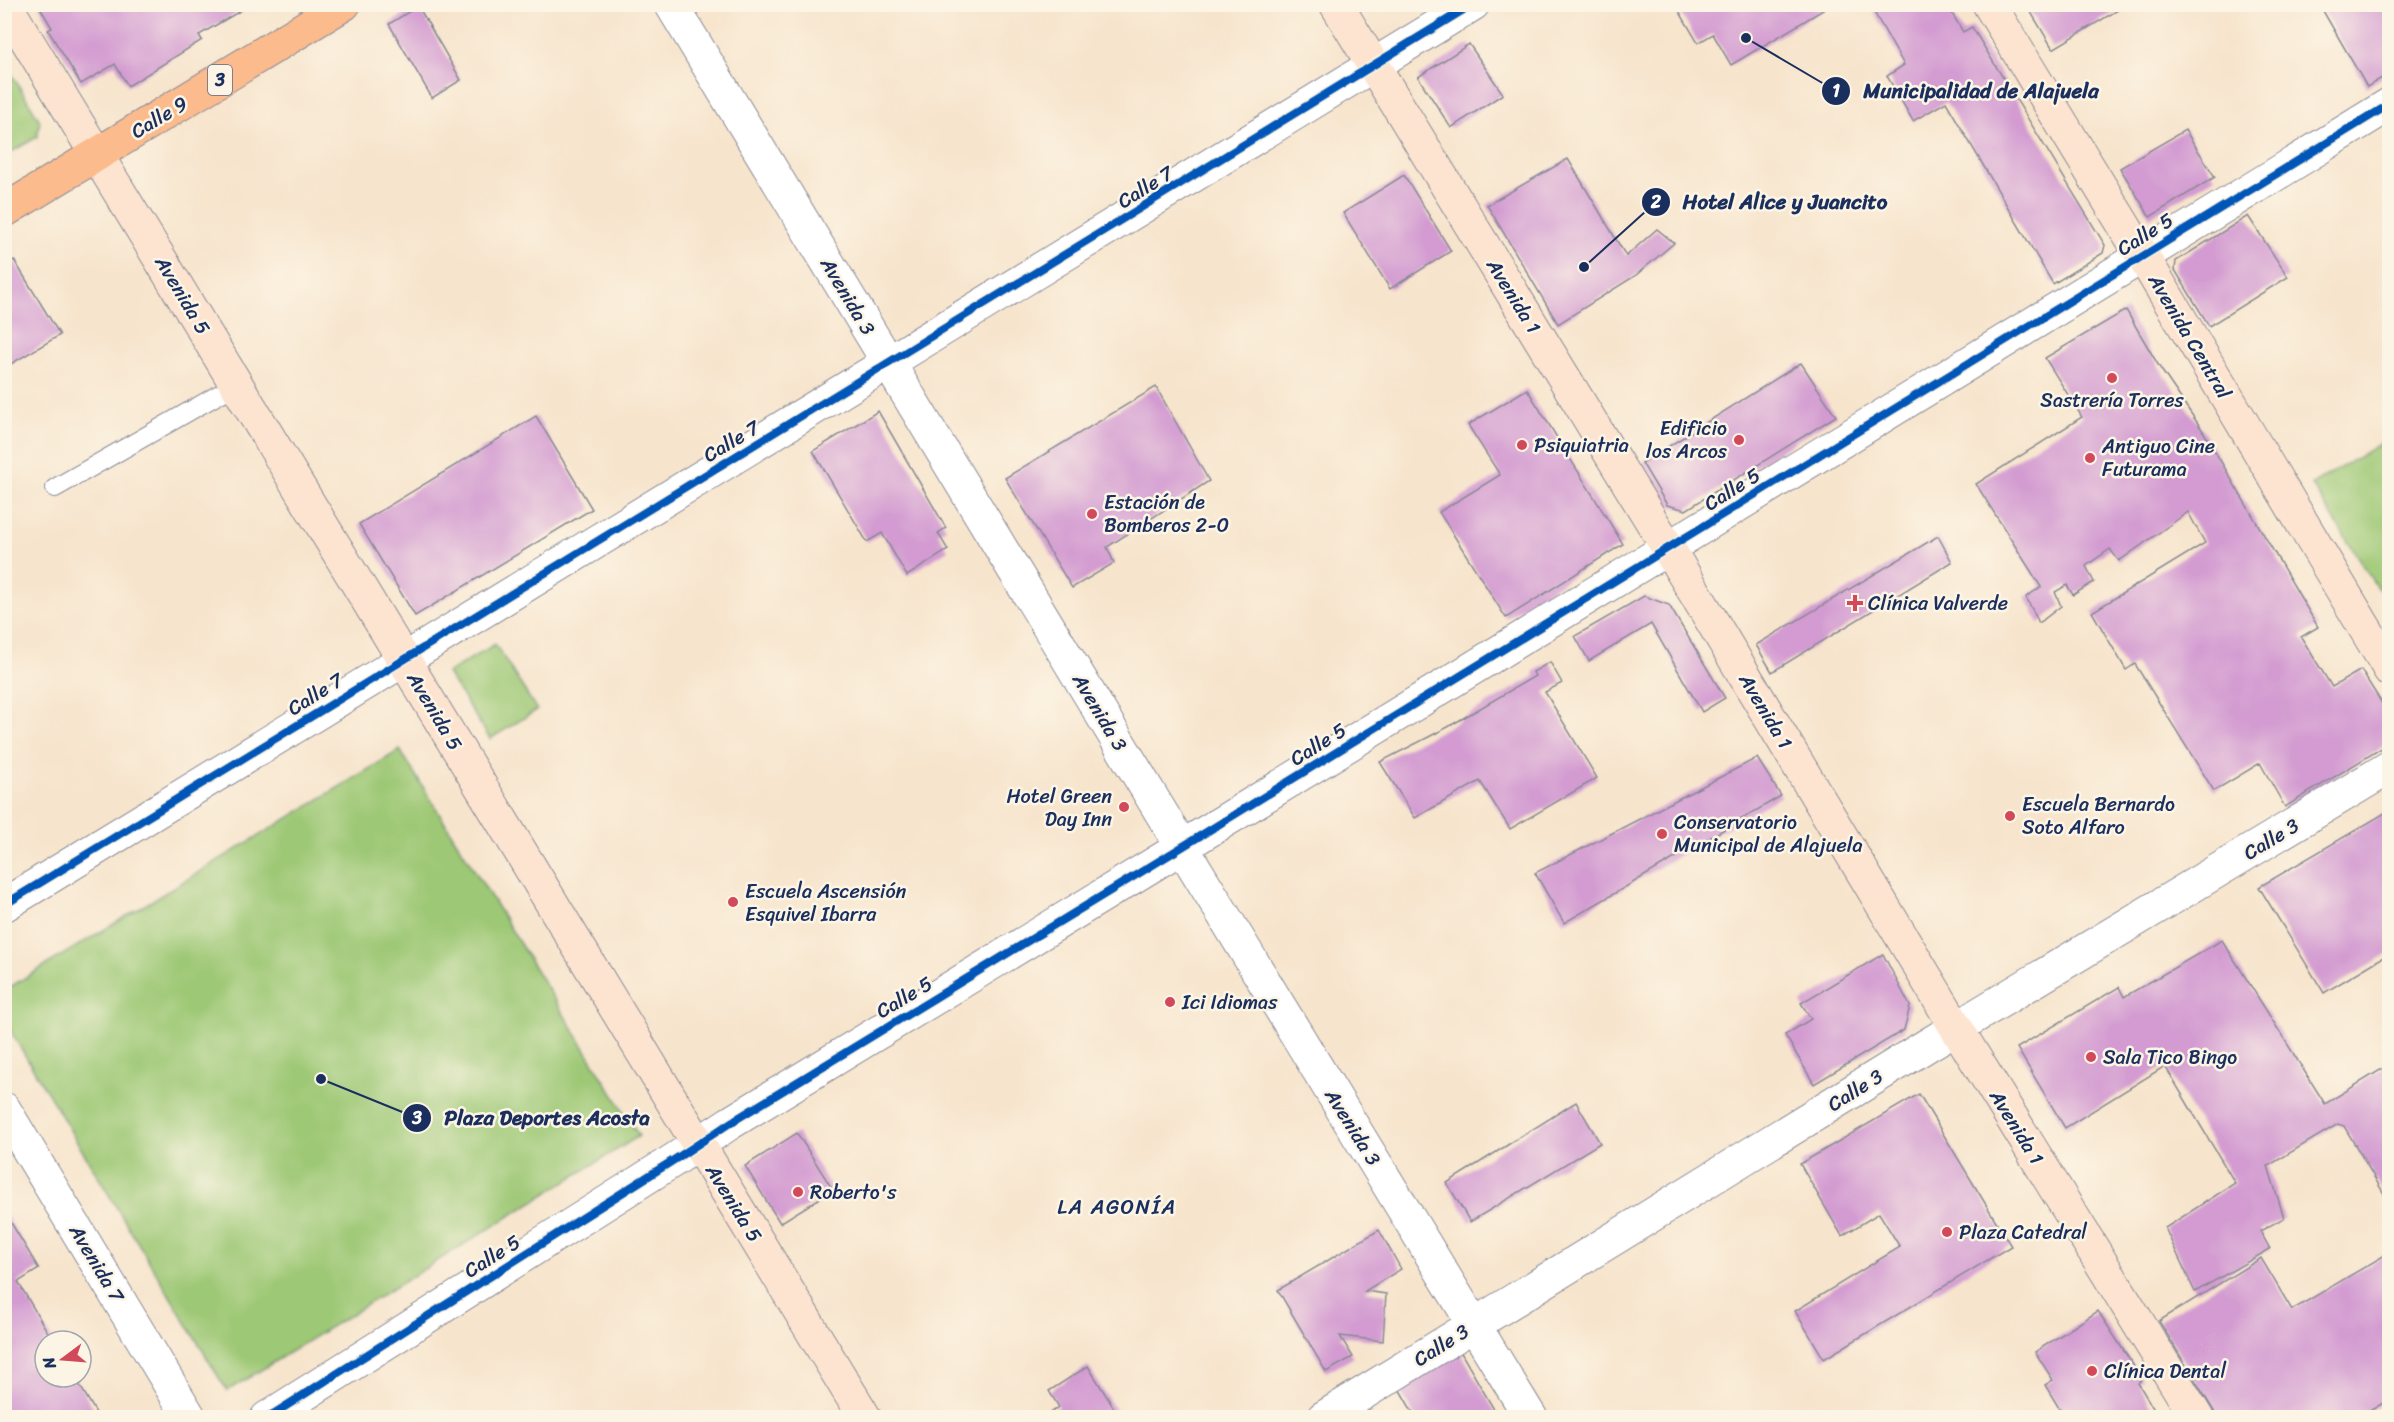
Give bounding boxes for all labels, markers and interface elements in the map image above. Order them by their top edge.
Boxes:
road number: 3 [208,65,232,95]
callout: Municipalidad de Alajuela [1821,72,2111,111]
text: Municipalidad de Alajuela [1862,72,2100,110]
text: 1 [1832,75,1840,107]
street label: Calle 9 [124,87,195,148]
street label: Calle 7 [1110,156,1182,218]
callout: Hotel Alice y Juancito [1641,182,1899,221]
text: Hotel Alice y Juancito [1682,183,1888,221]
text: 2 [1650,186,1662,218]
street label: Calle 5 [2110,203,2181,266]
street label: Avenida 5 [145,248,220,342]
street label: Avenida 3 [810,250,885,342]
street label: Avenida 1 [1476,251,1551,341]
street label: Avenida Central [2138,266,2242,407]
marker: Sastrería Torres [2105,371,2119,385]
place label: Sastrería Torres [2040,383,2184,418]
street label: Calle 7 [696,410,768,472]
place label: Edificio los Arcos [1646,411,1728,469]
place label: Psiquiatria [1534,428,1629,463]
place label: Antiguo Cine Futurama [2101,429,2215,487]
marker: Edificio los Arcos [1732,433,1746,447]
marker: Psiquiatria [1515,438,1529,452]
marker: Antiguo Cine Futurama [2083,451,2097,465]
street label: Calle 5 [1697,458,1768,521]
place label: Estación de Bomberos 2-0 [1104,485,1229,543]
marker: Estación de Bomberos 2-0 [1085,507,1099,521]
place label: Clínica Valverde [1868,586,2008,621]
marker: Clínica Valverde [1846,594,1864,612]
street label: Calle 7 [280,663,352,725]
street label: Avenida 5 [397,664,472,758]
street label: Avenida 3 [1062,666,1137,758]
street label: Avenida 1 [1729,666,1802,756]
street label: Calle 5 [1283,713,1354,776]
place label: Hotel Green Day Inn [1006,779,1112,837]
place label: Escuela Bernardo Soto Alfaro [2022,787,2175,845]
marker: Hotel Green Day Inn [1117,800,1131,814]
place label: Conservatorio Municipal de Alajuela [1674,805,1862,863]
marker: Escuela Bernardo Soto Alfaro [2003,809,2017,823]
street label: Calle 3 [2236,809,2306,870]
marker: Conservatorio Municipal de Alajuela [1655,827,1669,841]
place label: Escuela Ascensión Esquivel Ibarra [745,874,907,932]
marker: Escuela Ascensión Esquivel Ibarra [726,895,740,909]
street label: Calle 5 [869,967,940,1028]
place label: Ici Idiomas [1181,985,1278,1020]
marker: Ici Idiomas [1163,995,1177,1009]
place label: Sala Tico Bingo [2103,1040,2237,1075]
marker: Sala Tico Bingo [2084,1050,2098,1064]
street label: Calle 3 [1820,1060,1890,1121]
street label: Avenida 3 [1314,1081,1390,1173]
street label: Avenida 1 [1979,1082,2054,1172]
callout: Plaza Deportes Acosta [402,1098,662,1137]
text: Plaza Deportes Acosta [444,1099,650,1137]
text: 3 [411,1102,422,1134]
street label: Avenida 5 [695,1156,771,1249]
place label: Roberto's [810,1175,897,1210]
marker: Roberto's [791,1185,805,1199]
district label: LA AGONÍA [1057,1188,1177,1226]
place label: Plaza Catedral [1959,1215,2087,1250]
street label: Avenida 7 [59,1216,135,1311]
street label: Calle 5 [457,1225,528,1288]
marker: Plaza Catedral [1940,1225,1954,1239]
street label: Calle 3 [1406,1315,1476,1376]
north arrow [33,1329,93,1389]
text: N [33,1353,65,1373]
place label: Clínica Dental [2104,1354,2226,1389]
marker: Clínica Dental [2085,1364,2099,1378]

